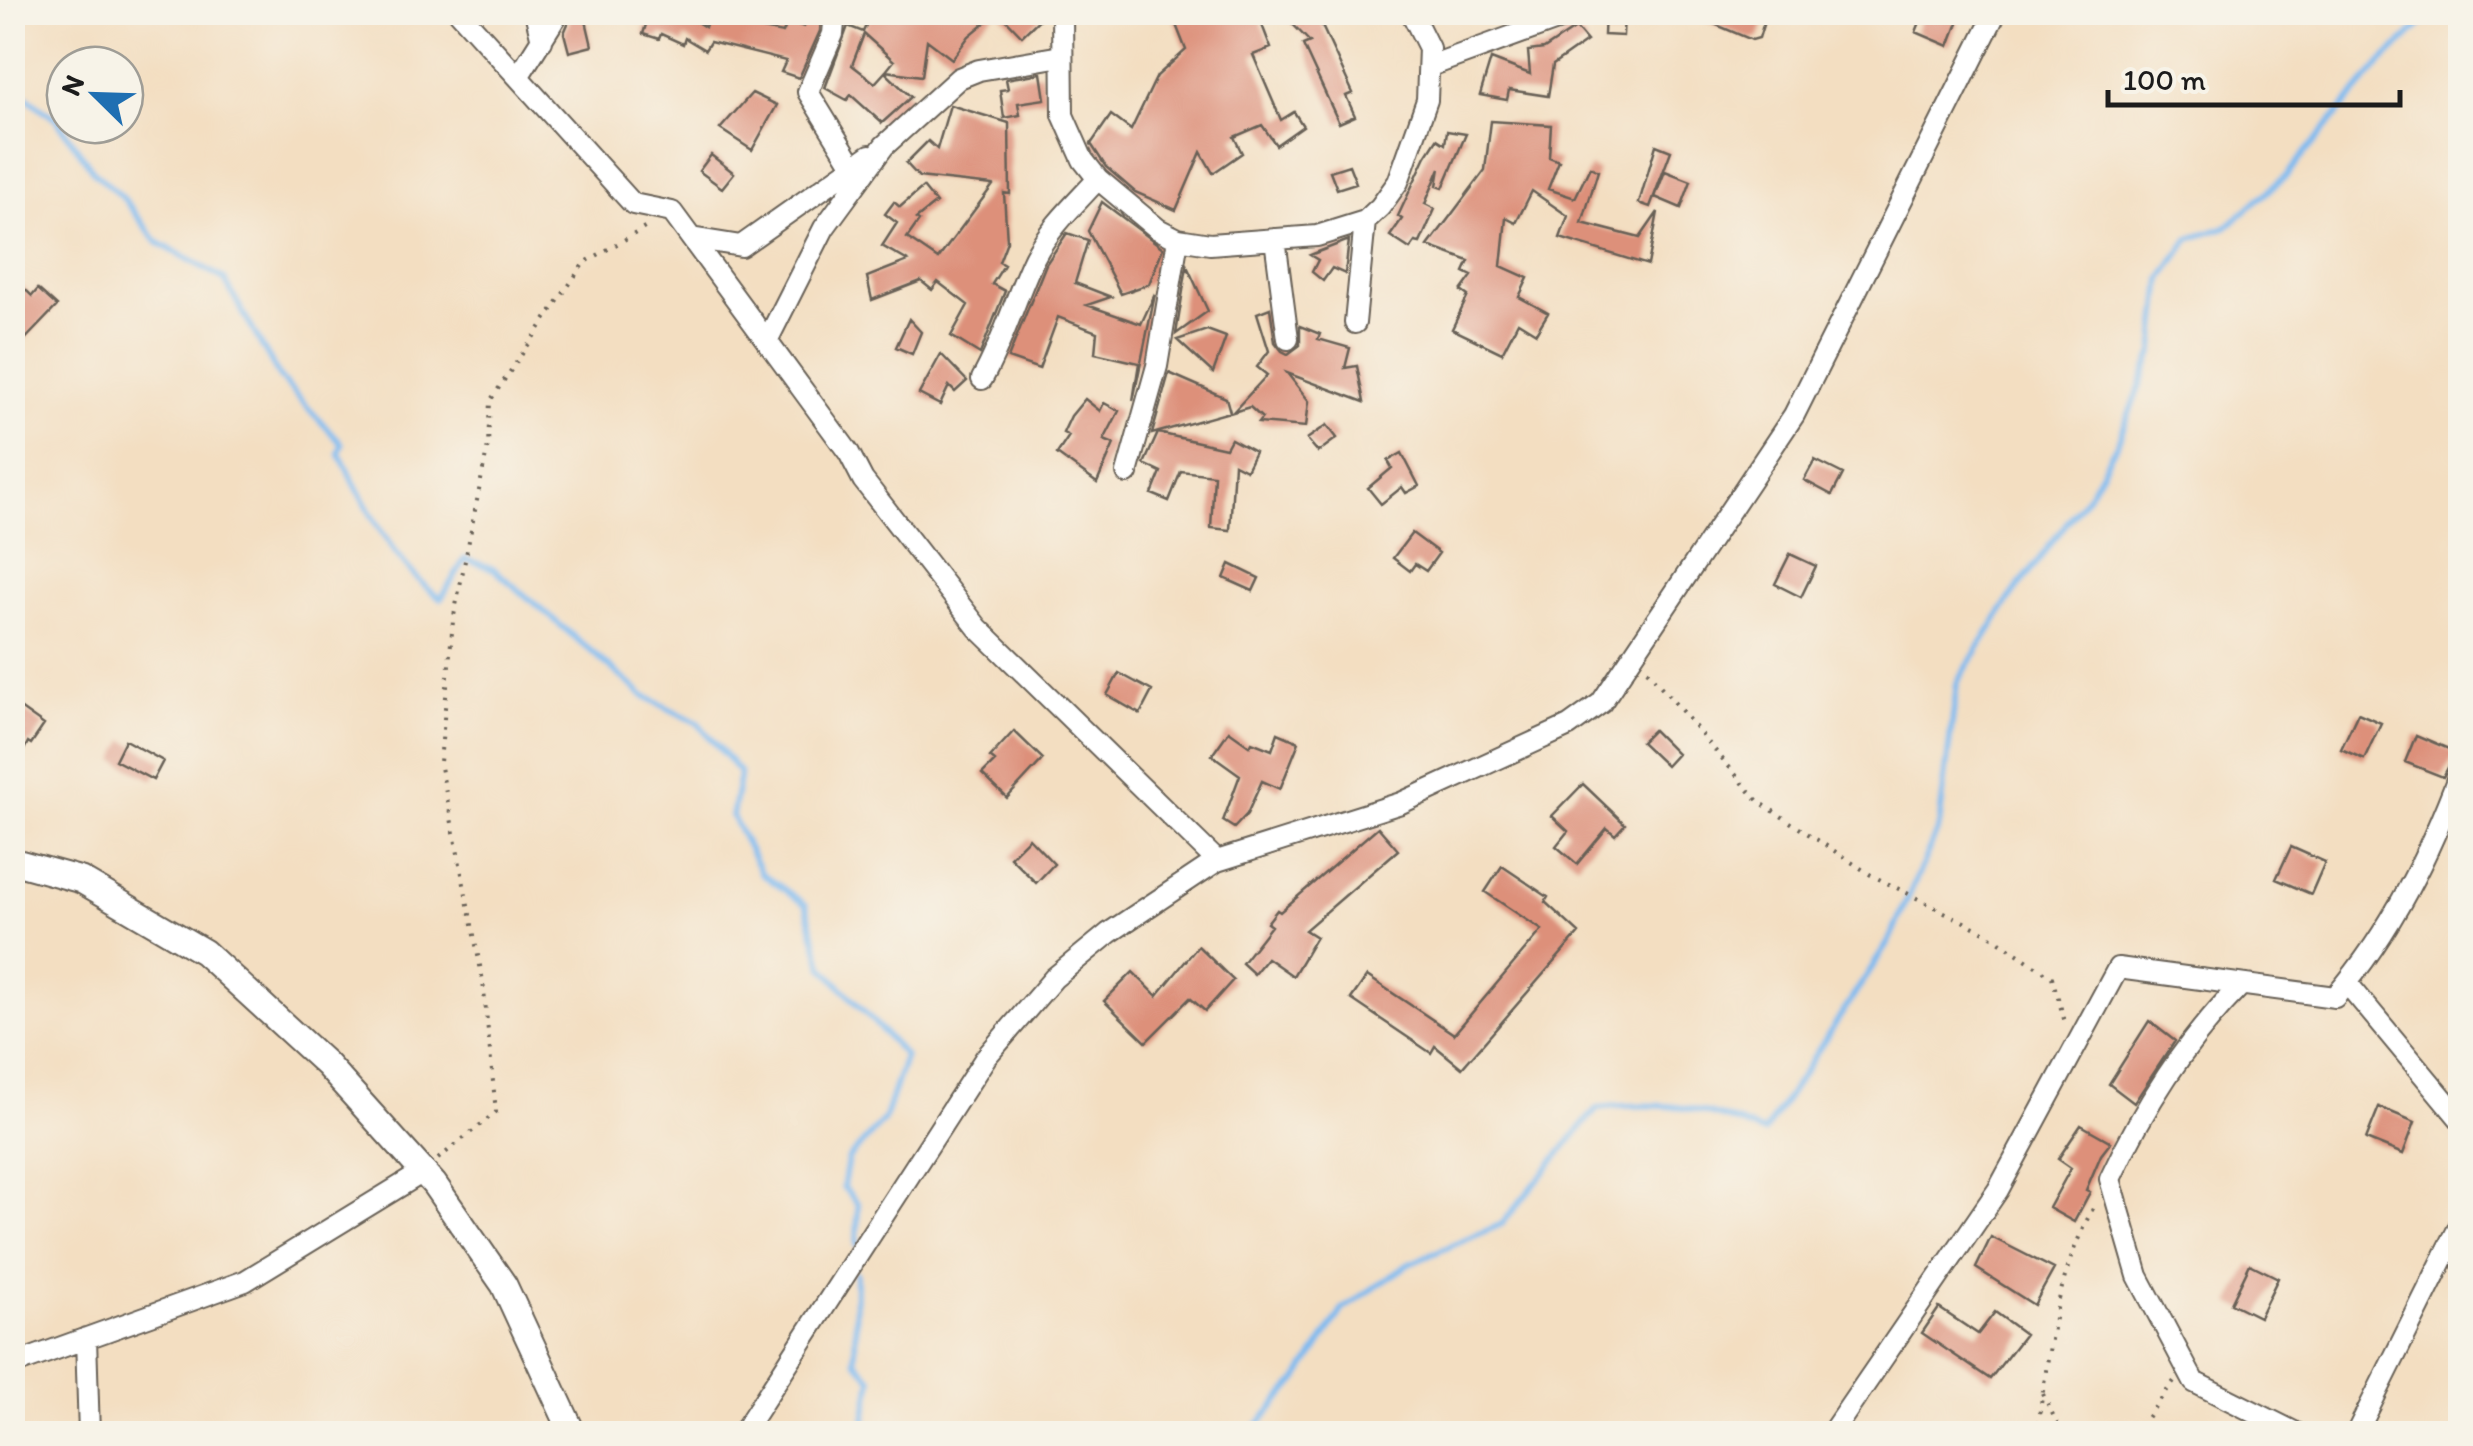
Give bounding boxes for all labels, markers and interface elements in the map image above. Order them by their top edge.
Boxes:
north arrow [45,45,145,145]
scale bar [2108,45,2400,107]
text: 100 m [2123,61,2206,98]
text: N [53,70,91,101]

